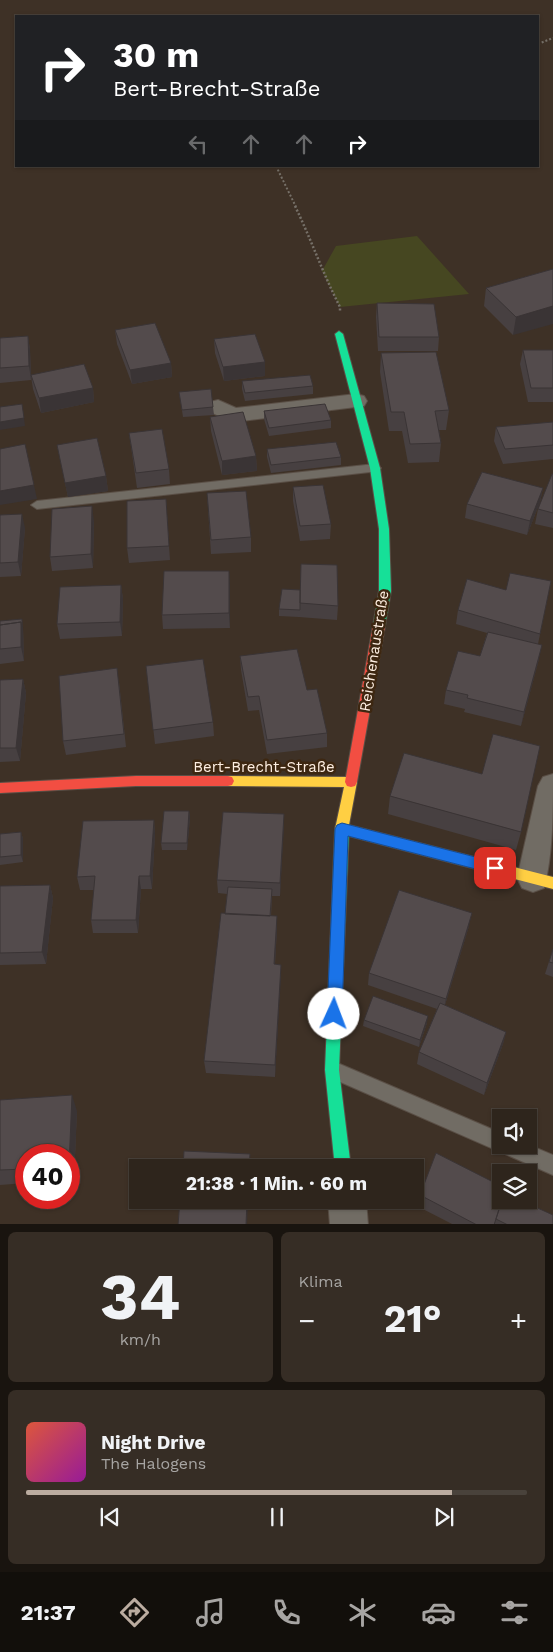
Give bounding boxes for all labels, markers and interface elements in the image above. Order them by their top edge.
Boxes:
text: 30 m [113,34,199,76]
icon: right [30,35,95,100]
text: Bert-Brecht-Straße [113,76,320,101]
icon: left [184,130,212,158]
icon: ahead [237,130,265,158]
icon: ahead [290,130,318,158]
icon: right [343,130,371,158]
street label: Reichenaustraße [356,589,392,713]
street label: Bert-Brecht-Straße [193,758,335,776]
pin [474,847,516,889]
icon: arrive [481,854,509,882]
position arrow [307,987,359,1039]
map controls [492,1109,537,1209]
button: sound [492,1109,537,1154]
speed limit sign: 40 [15,1144,80,1209]
button: layers [492,1164,537,1209]
text: 21:38 · 1 Min. · 60 m [186,1172,367,1195]
text: 34 [100,1259,181,1335]
text: Klima [299,1272,342,1291]
text: 21° [384,1297,442,1341]
text: − [299,1304,315,1337]
text: + [510,1304,527,1337]
text: km/h [120,1330,161,1349]
text: Night Drive [101,1431,206,1454]
text: The Halogens [101,1454,206,1473]
icon: previous [96,1503,124,1531]
icon: pause [263,1503,291,1531]
icon: next [430,1503,458,1531]
icon: directions [117,1595,152,1630]
icon: music [193,1595,228,1630]
icon: phone [269,1595,304,1630]
icon: climate [345,1595,380,1630]
icon: car [421,1595,456,1630]
icon: filters [497,1595,532,1630]
text: 21:37 [21,1600,76,1625]

